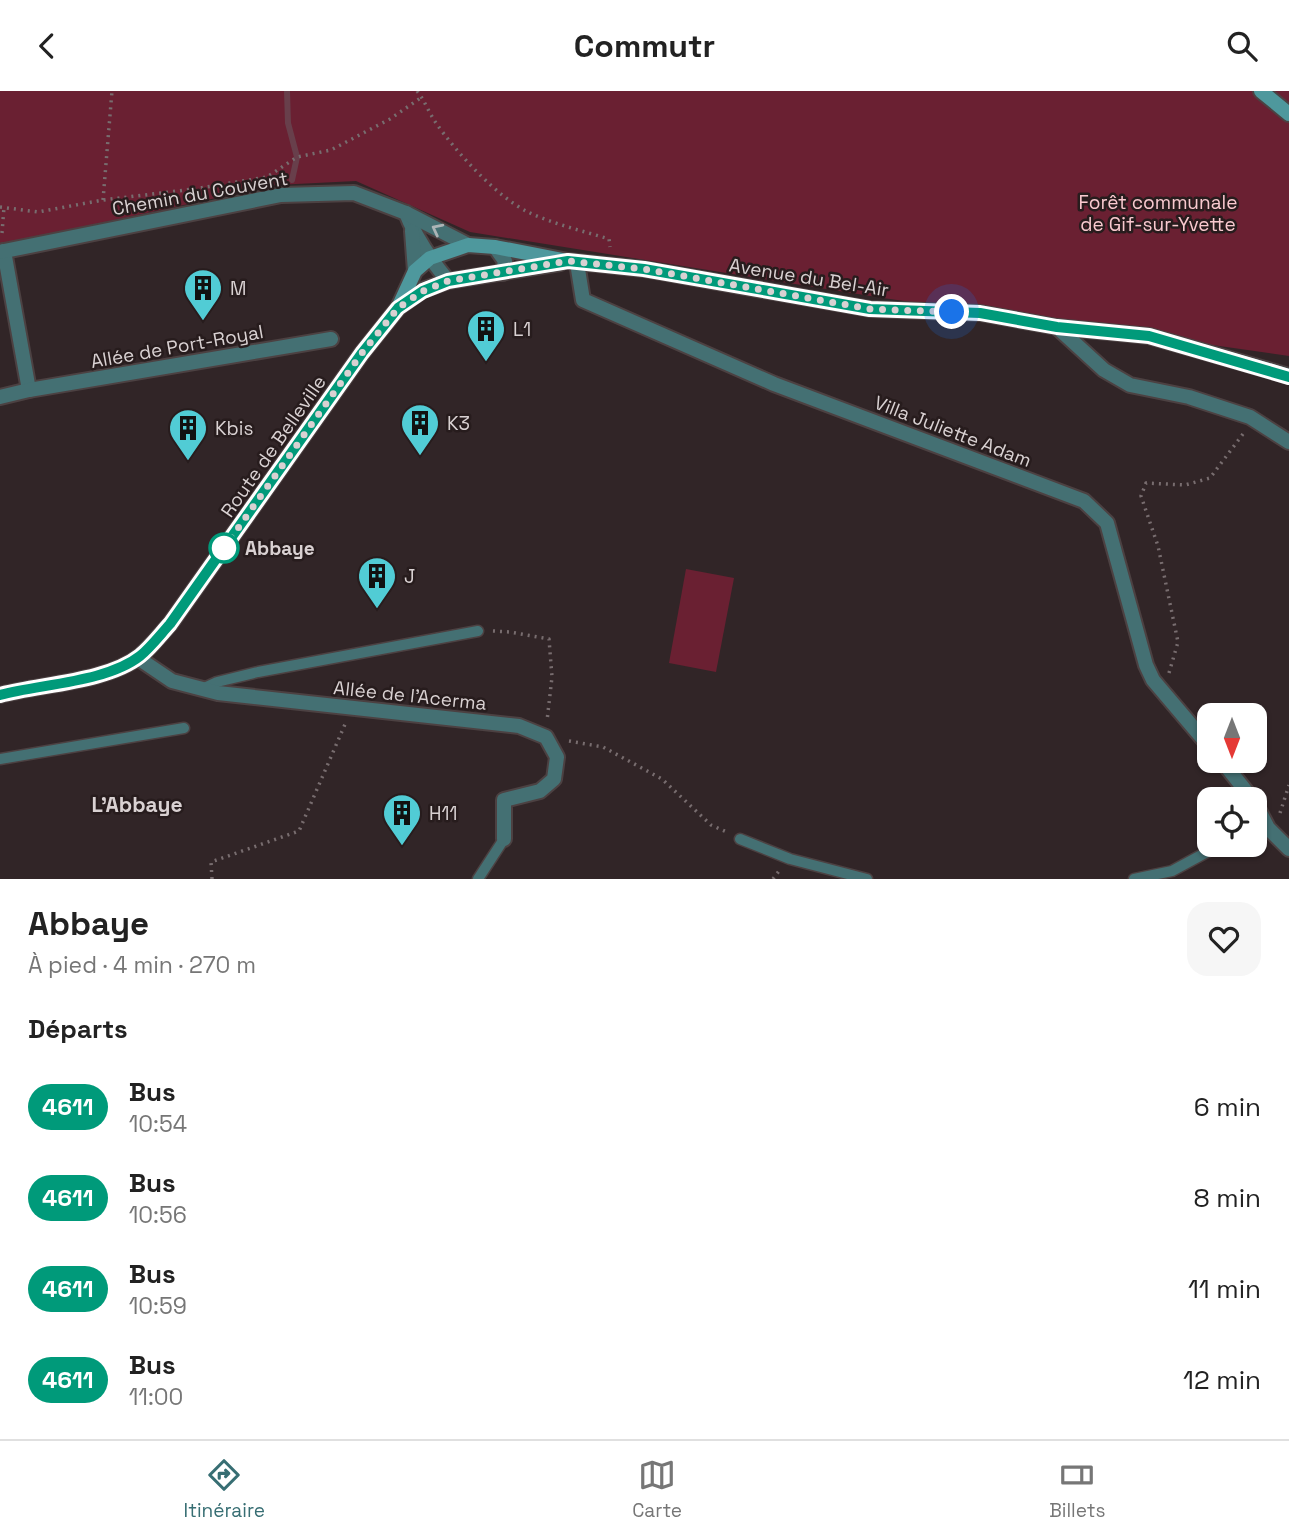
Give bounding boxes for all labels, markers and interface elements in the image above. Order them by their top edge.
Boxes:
text: Commutr [574,26,715,66]
icon: back [28,27,66,65]
icon: search [1223,27,1261,65]
street label: Chemin du Couvent [110,166,290,221]
park label: Forêt communale de Gif-sur-Yvette [1079,190,1237,237]
one-way arrow [432,224,444,238]
street label: Avenue du Bel-Air [727,253,891,302]
building icon: M [182,267,224,322]
place label: M [230,276,246,301]
your location [934,294,969,329]
building icon: L1 [465,308,507,363]
place label: L1 [513,317,531,342]
street label: Allée de Port-Royal [89,319,265,374]
street label: Route de Belleville [215,370,332,522]
street label: Villa Juliette Adam [871,390,1035,473]
building icon: K3 [399,402,441,457]
building icon: Kbis [167,407,209,462]
place label: K3 [447,411,470,436]
place label: Kbis [215,416,254,441]
marker: Abbaye [209,533,239,563]
place label: Abbaye [245,536,315,561]
building icon: J [356,555,398,610]
place label: J [404,564,415,589]
street label: Allée de l'Acerma [332,675,488,716]
north arrow [1197,703,1267,773]
map controls [1197,703,1267,857]
button: locate [1197,787,1267,857]
district label: L'Abbaye [91,791,183,818]
building icon: H11 [381,792,423,847]
place label: H11 [429,801,457,826]
button: heart [1187,902,1261,976]
text: Abbaye [28,903,149,945]
text: À pied · 4 min · 270 m [28,950,256,980]
text: Départs [28,1012,128,1046]
text: Bus [129,1075,176,1109]
text: 6 min [1194,1090,1261,1124]
text: 4611 [42,1091,94,1122]
text: 10:54 [129,1109,187,1139]
text: Bus [129,1166,176,1200]
text: 8 min [1193,1181,1261,1215]
text: 4611 [42,1182,94,1213]
text: 10:56 [129,1200,187,1230]
text: Bus [129,1257,176,1291]
text: 11 min [1188,1272,1261,1306]
text: 4611 [42,1273,94,1304]
text: 10:59 [129,1291,187,1321]
text: Bus [129,1348,176,1382]
text: 12 min [1183,1363,1261,1397]
text: 4611 [42,1364,94,1395]
text: 11:00 [129,1382,183,1412]
tab: Itinéraire [184,1456,265,1523]
tab: Carte [632,1456,682,1523]
tab: Billets [1049,1456,1105,1523]

